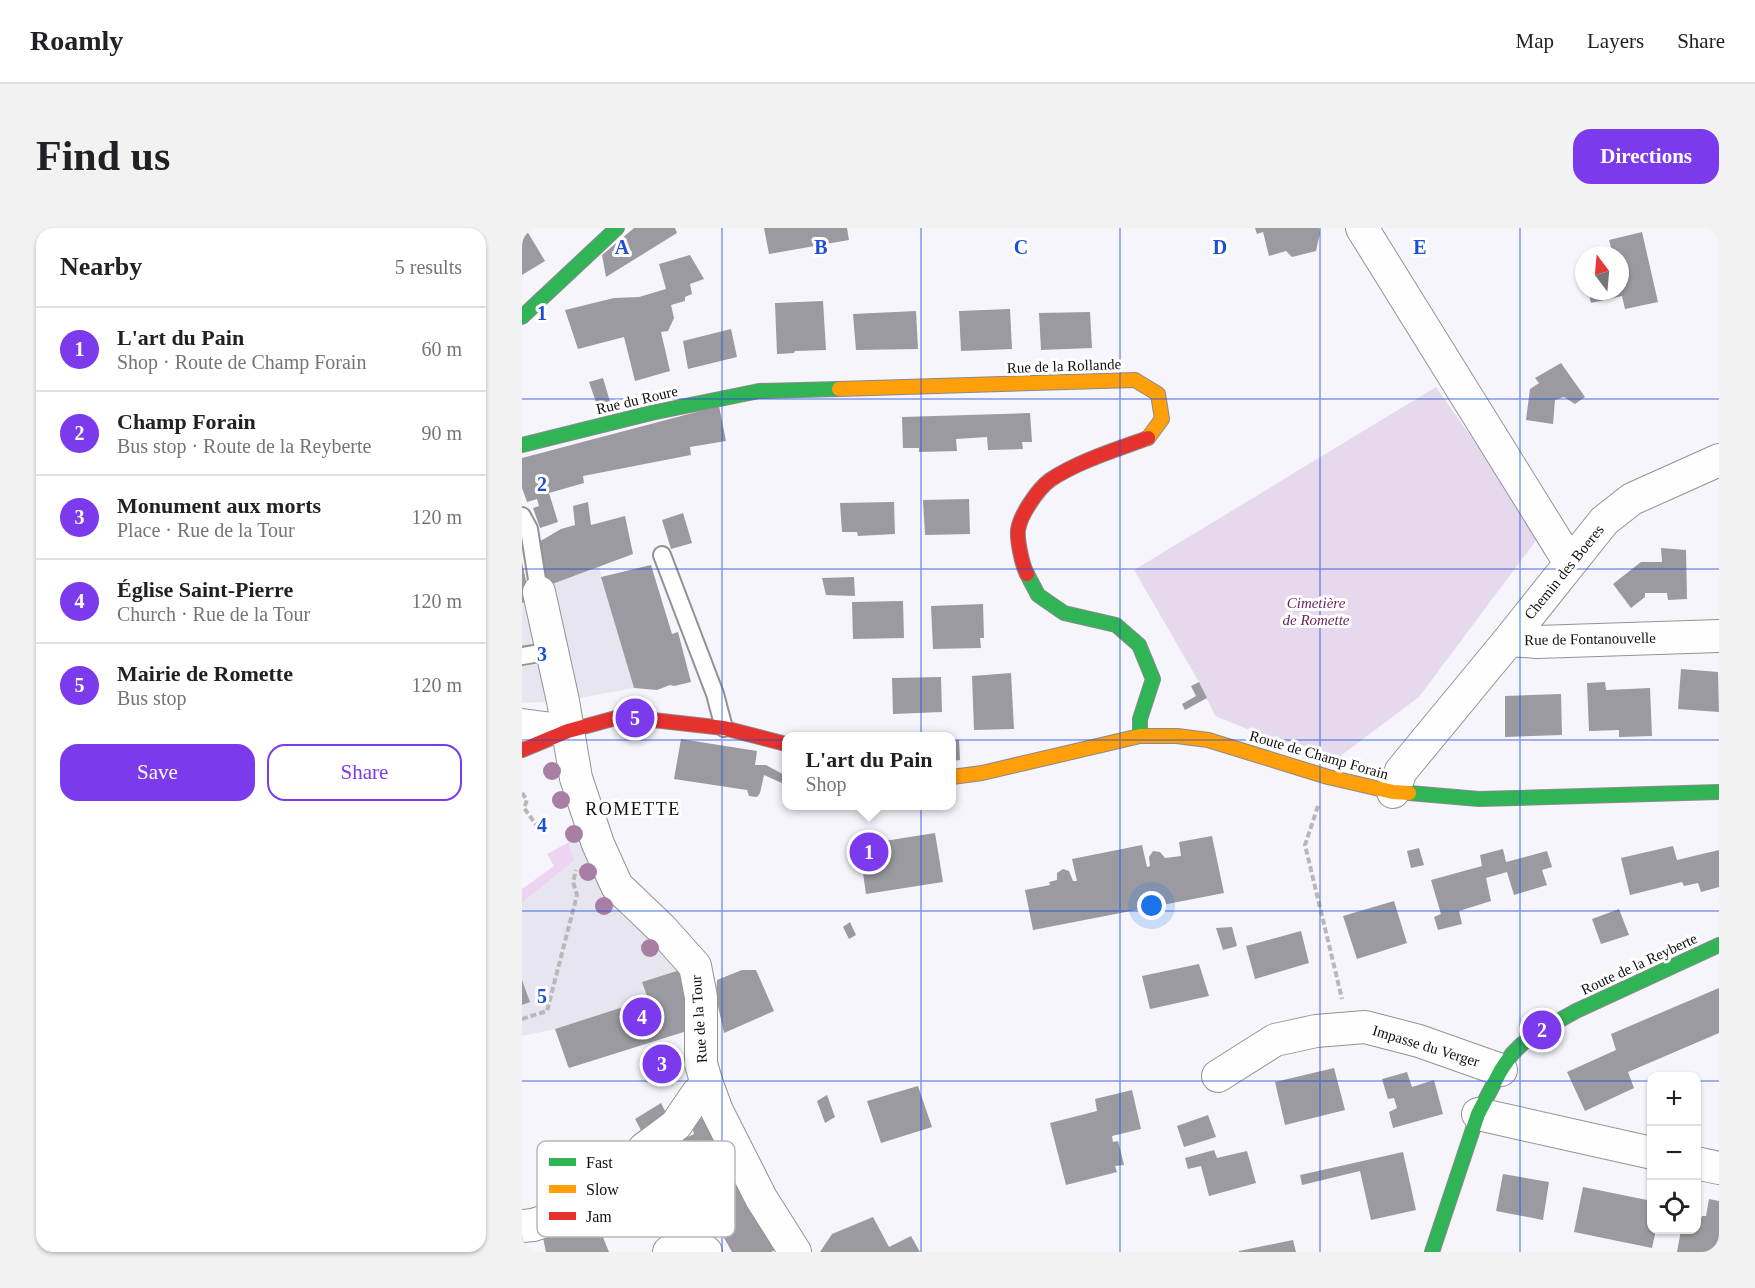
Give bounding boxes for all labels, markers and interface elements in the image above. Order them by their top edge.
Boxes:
text: Roamly [30,25,123,56]
text: Map [1516,29,1554,53]
text: Layers [1587,29,1644,53]
text: Share [1677,29,1725,53]
button: Directions [1573,129,1719,184]
text: Find us [36,133,170,179]
text: A [615,236,630,258]
text: B [814,236,828,258]
text: C [1014,236,1028,258]
text: D [1213,236,1227,258]
text: E [1413,236,1427,258]
north arrow [1575,246,1629,300]
text: Nearby [60,252,142,281]
text: 5 results [395,256,462,278]
text: 1 [537,302,547,324]
text: L'art du Pain [117,325,244,350]
text: 1 [75,338,85,360]
text: 60 m [421,338,462,360]
text: Shop · Route de Champ Forain [117,351,366,373]
street label: Rue de la Rollande [1006,356,1122,376]
street label: Rue du Roure [595,383,680,417]
text: Champ Forain [117,409,256,434]
text: 2 [75,422,85,444]
text: 90 m [421,422,462,444]
text: Bus stop · Route de la Reyberte [117,435,371,457]
text: 2 [537,473,547,495]
text: Monument aux morts [117,493,321,518]
text: 3 [75,506,85,528]
text: 120 m [411,506,462,528]
text: Place · Rue de la Tour [117,519,295,541]
street label: Chemin des Boeres [1521,522,1607,622]
text: Église Saint-Pierre [117,577,293,602]
text: 4 [75,590,85,612]
text: 120 m [411,590,462,612]
park label: Cimetière de Romette [1282,595,1350,628]
text: Church · Rue de la Tour [117,603,310,625]
street label: Rue de Fontanouvelle [1524,630,1656,648]
text: 3 [537,643,547,665]
text: Mairie de Romette [117,661,293,686]
text: 5 [75,674,85,696]
text: 120 m [411,674,462,696]
text: Bus stop [117,687,186,709]
pin: 5 [616,696,654,740]
street label: Route de Champ Forain [1248,728,1391,783]
popup [782,732,956,810]
button: Save [60,744,255,801]
button: Share [267,744,462,801]
text: L'art du Pain [805,747,933,772]
text: Shop [805,773,847,795]
district label: ROMETTE [585,799,681,819]
text: 4 [537,814,547,836]
pin: 1 [850,830,888,874]
your location [1137,891,1166,920]
street label: Route de la Reyberte [1578,930,1700,998]
street label: Rue de la Tour [688,974,710,1064]
text: 5 [537,985,547,1007]
pin: 4 [622,994,662,1040]
pin: 2 [1522,1008,1562,1052]
street label: Impasse du Verger [1371,1022,1481,1070]
pin: 3 [642,1042,682,1086]
map controls [1647,1072,1701,1234]
button: + [1647,1072,1701,1126]
button: − [1647,1126,1701,1180]
legend [537,1141,735,1237]
text: Fast [586,1154,613,1171]
button: locate [1647,1180,1701,1234]
text: Slow [586,1181,619,1198]
text: Jam [586,1208,612,1225]

